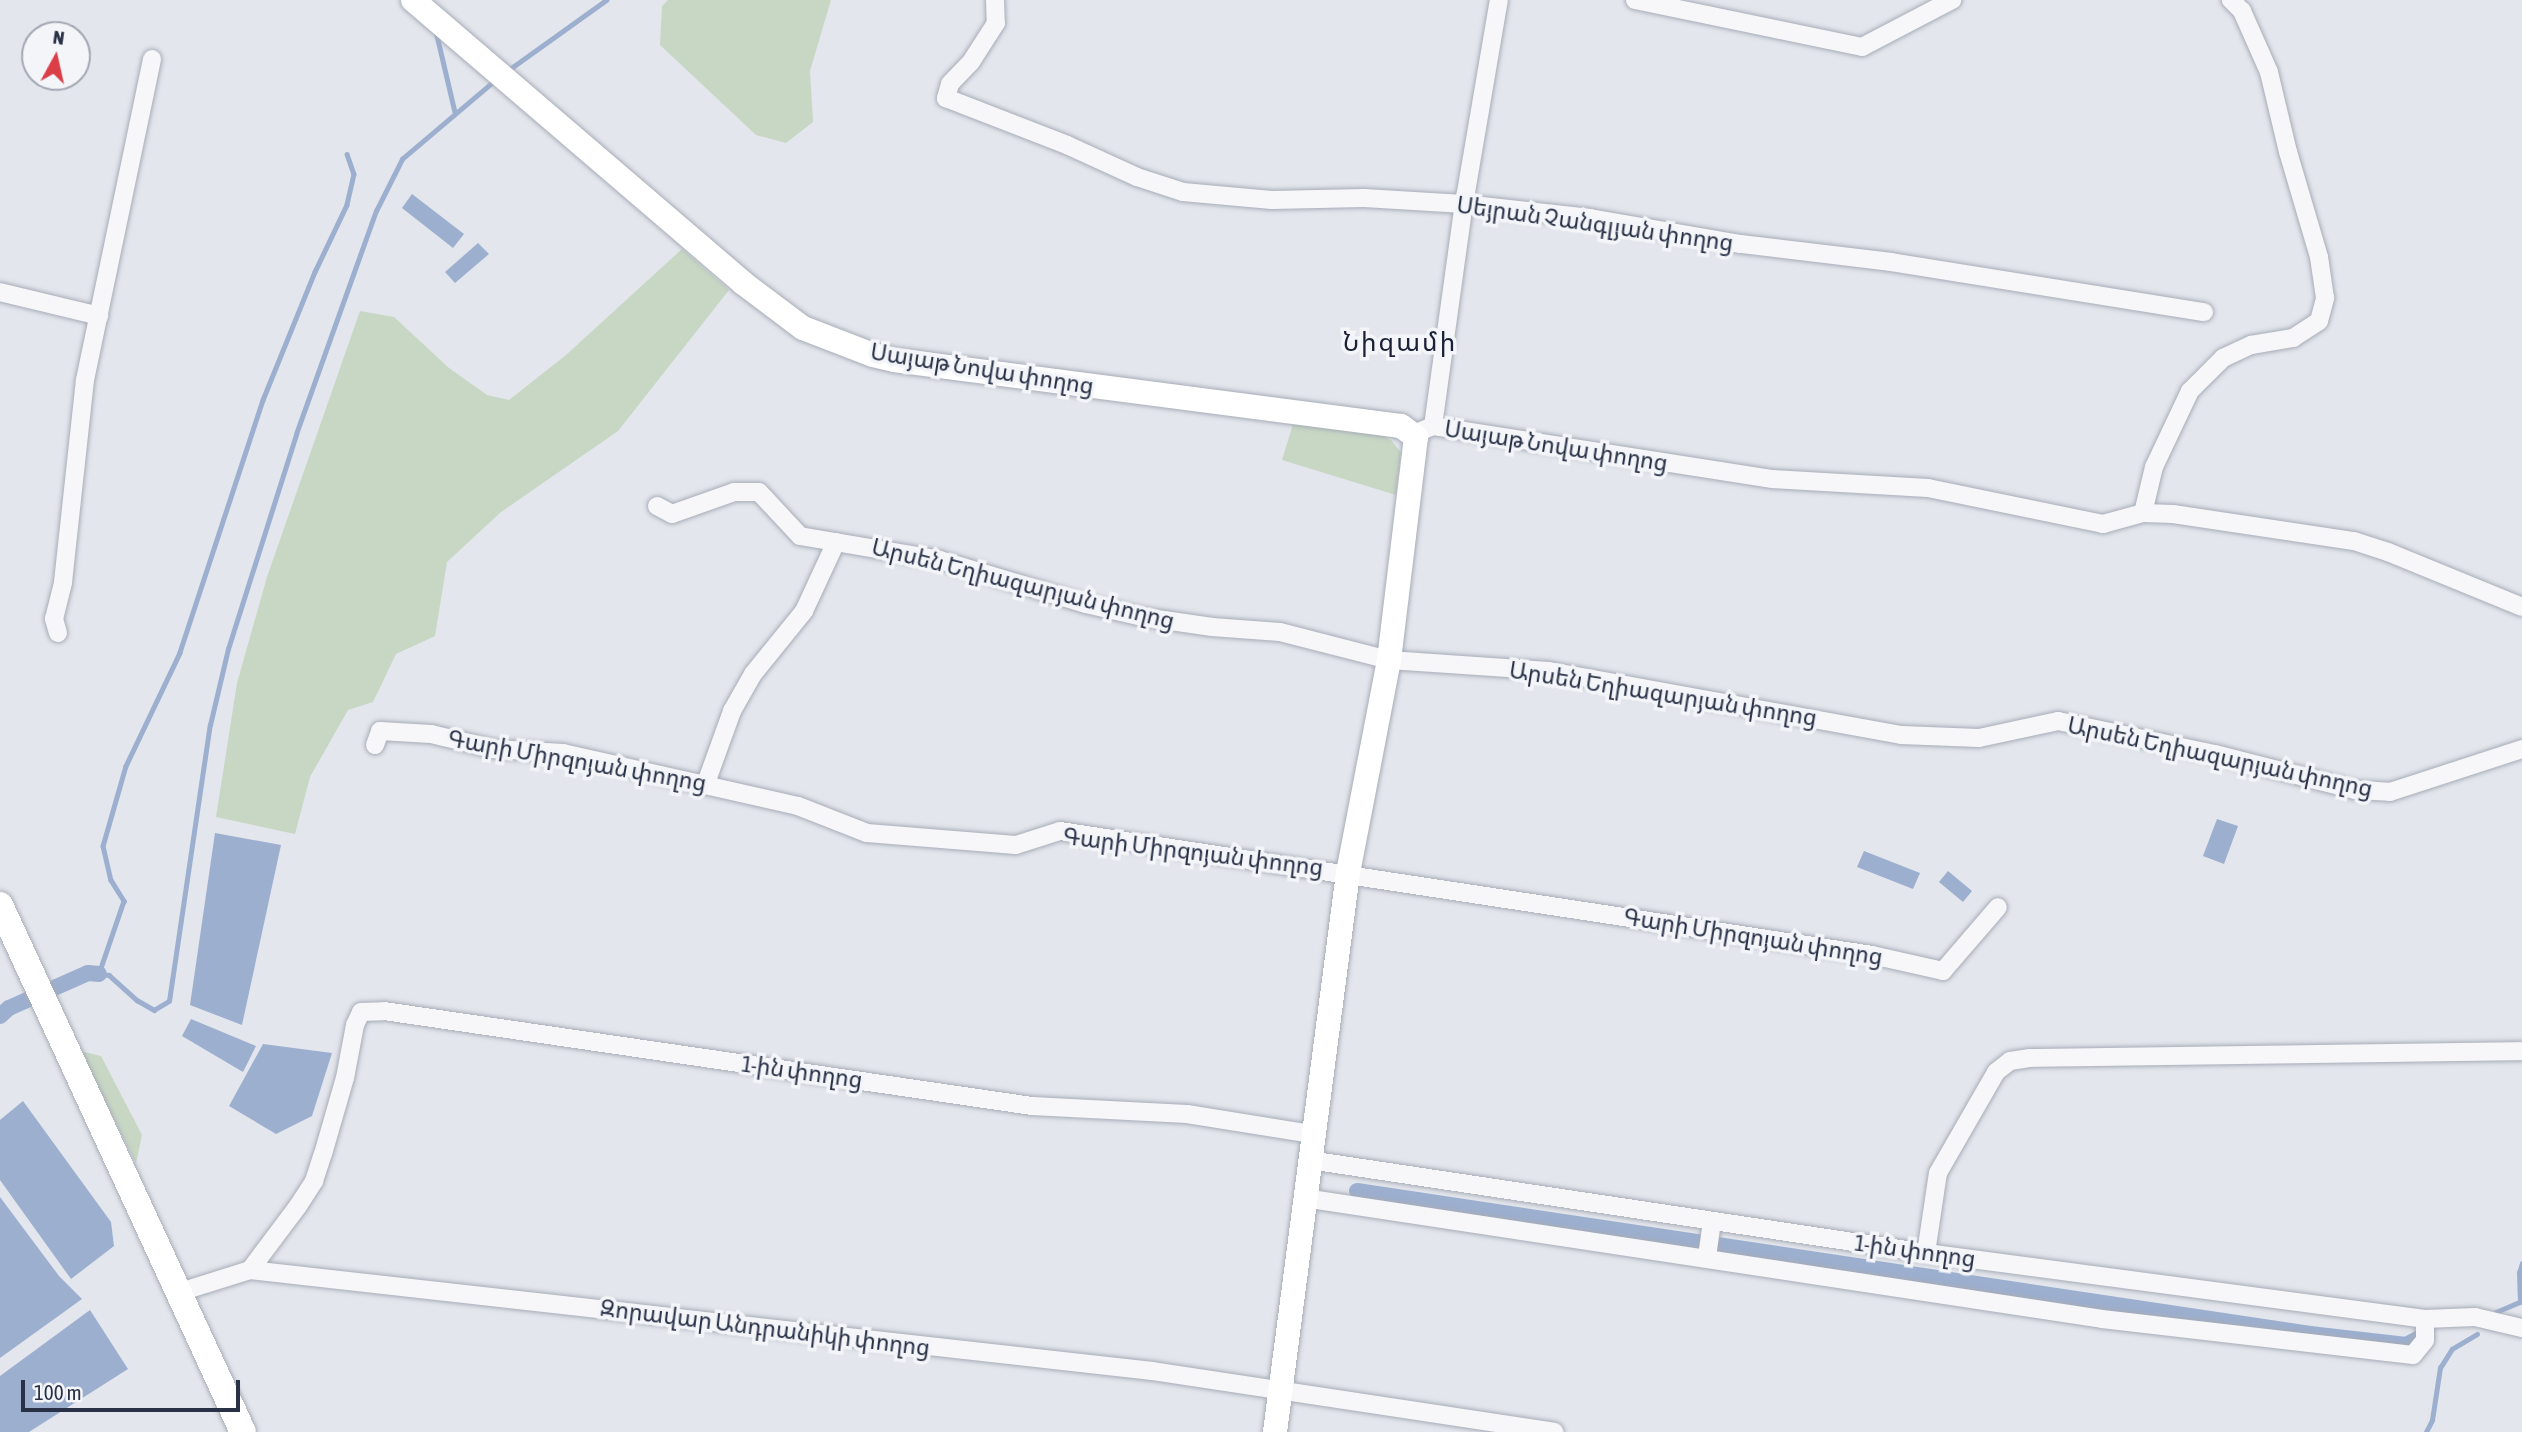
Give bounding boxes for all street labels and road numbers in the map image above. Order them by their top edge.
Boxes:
street label: Սեյրան Չանգլյան փողոց [1455,191,1735,257]
street label: Սայաթ Նովա փողոց [868,338,1096,400]
street label: Սայաթ Նովա փողոց [1442,415,1670,477]
street label: Արսեն Եղիազարյան փողոց [869,533,1177,635]
street label: Արսեն Եղիազարյան փողոց [1507,656,1819,732]
street label: Արսեն Եղիազարյան փողոց [2065,711,2375,803]
street label: Գարի Միրզոյան փողոց [446,725,708,797]
street label: Գարի Միրզոյան փողոց [1061,822,1325,882]
street label: Գարի Միրզոյան փողոց [1621,903,1885,971]
street label: 1-ին փողոց [740,1050,864,1094]
street label: 1-ին փողոց [1853,1229,1977,1273]
street label: Զորավար Անդրանիկի փողոց [598,1294,932,1362]

